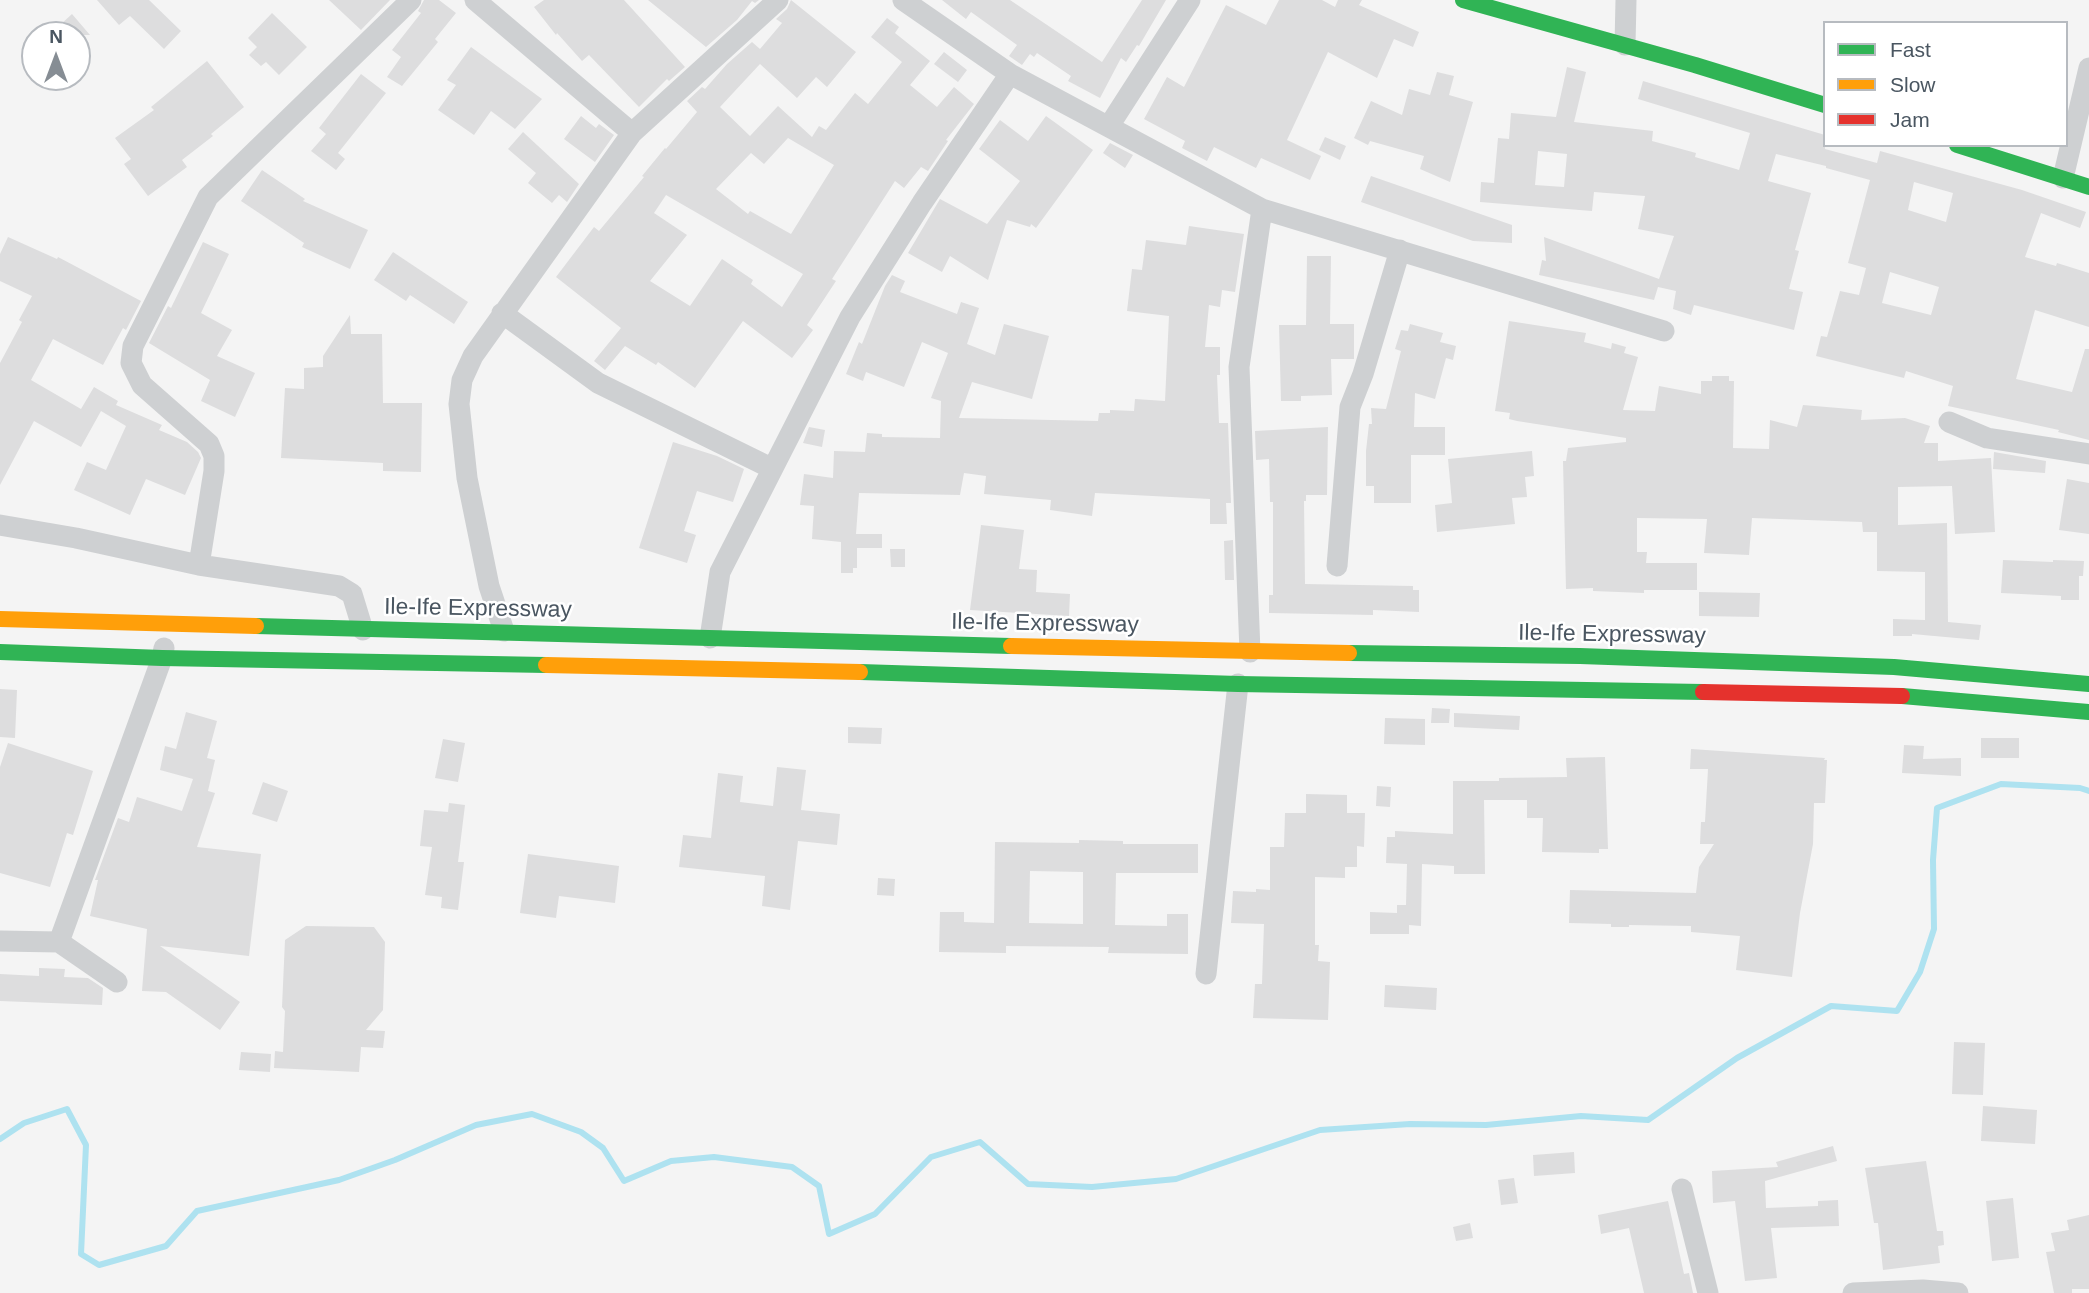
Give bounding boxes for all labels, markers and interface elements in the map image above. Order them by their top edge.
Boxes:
north arrow [21,21,91,91]
legend [1823,21,2068,147]
text: N [49,26,63,47]
text: Fast [1890,38,1931,61]
text: Slow [1890,73,1936,96]
text: Jam [1890,108,1930,131]
street label: Ile-Ife Expressway [384,594,572,624]
street label: Ile-Ife Expressway [951,609,1139,639]
street label: Ile-Ife Expressway [1518,620,1706,650]

